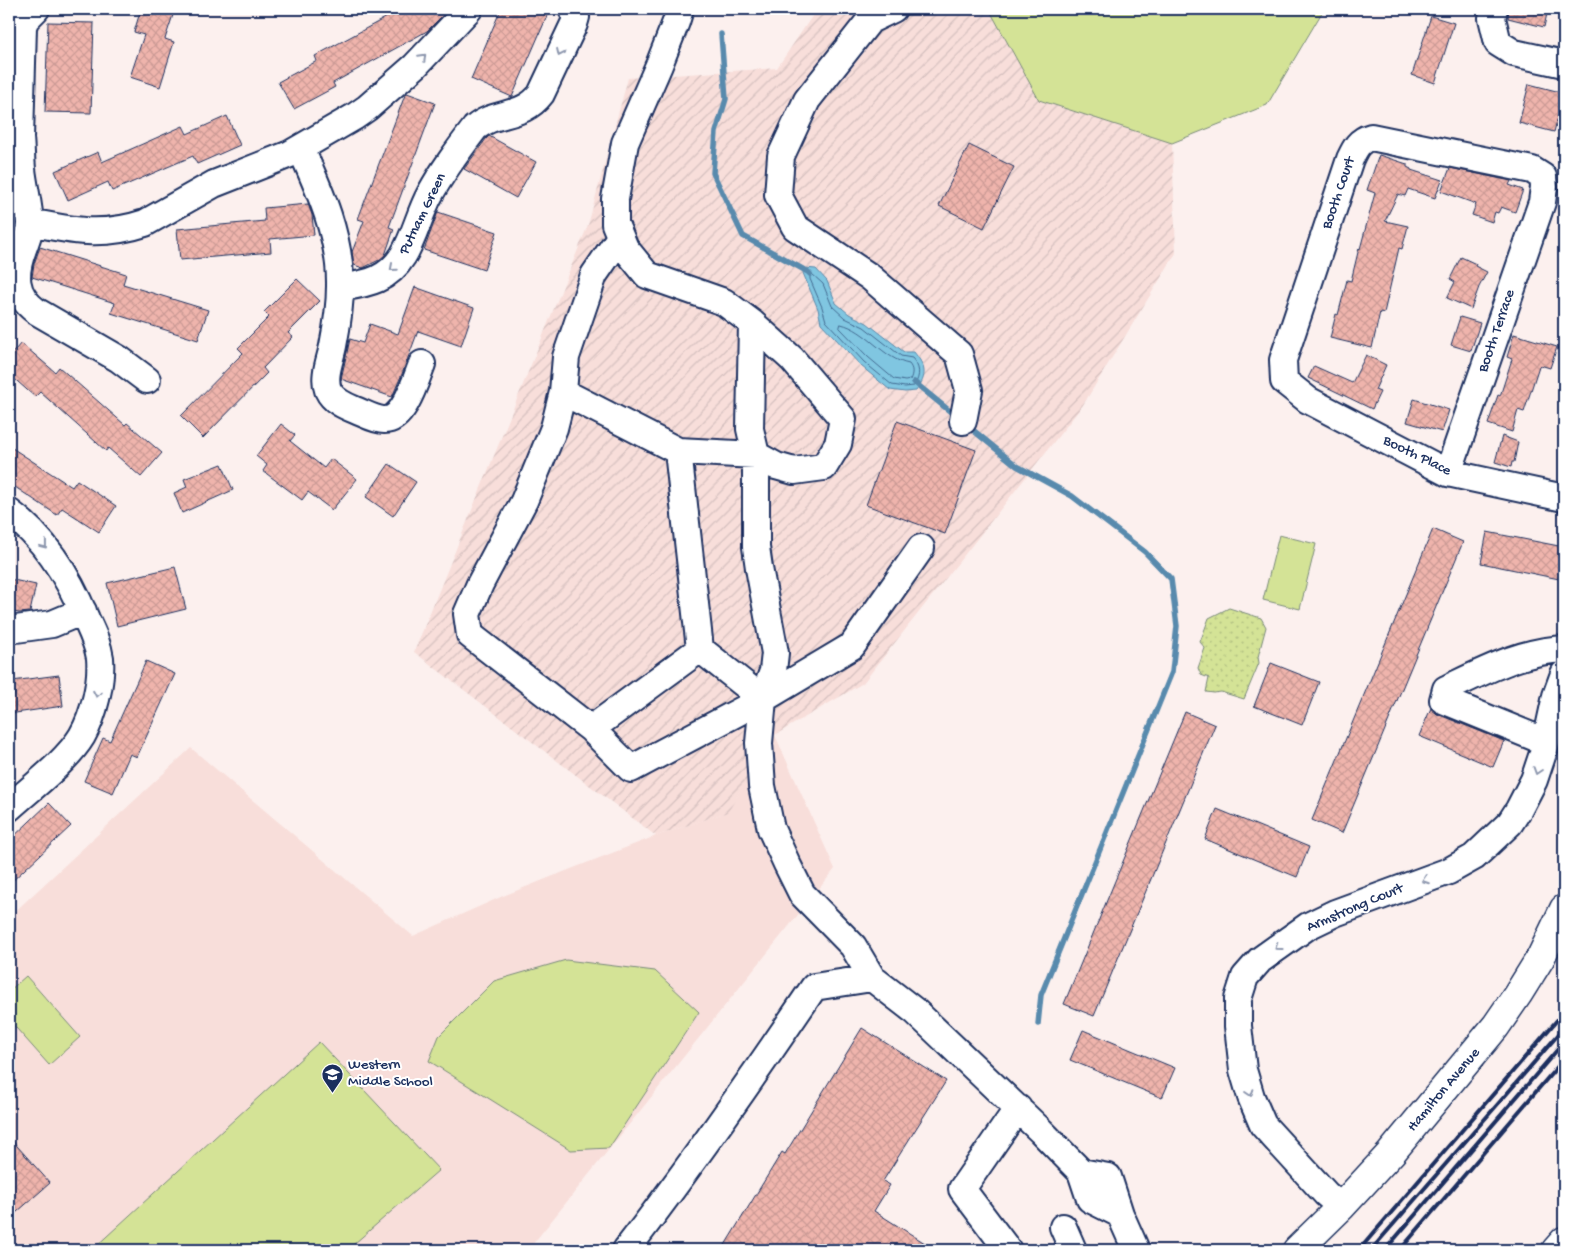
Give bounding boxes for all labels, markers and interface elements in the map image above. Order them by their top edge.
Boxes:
one-way arrow [556,48,566,57]
one-way arrow [417,54,426,63]
street label: Booth Court [1318,153,1360,233]
street label: Putnam Green [395,170,450,259]
one-way arrow [389,262,398,271]
street label: Booth Terrace [1474,287,1520,376]
street label: Booth Place [1379,431,1454,480]
one-way arrow [39,539,47,548]
one-way arrow [92,689,102,698]
one-way arrow [1533,767,1543,775]
one-way arrow [1421,874,1429,884]
street label: Armstrong Court [1304,879,1408,936]
one-way arrow [1274,941,1284,950]
street label: Hamilton Avenue [1404,1044,1484,1136]
place label: Western Middle School [348,1056,433,1091]
school or university icon: Western Middle School [320,1062,344,1093]
one-way arrow [1244,1088,1254,1096]

